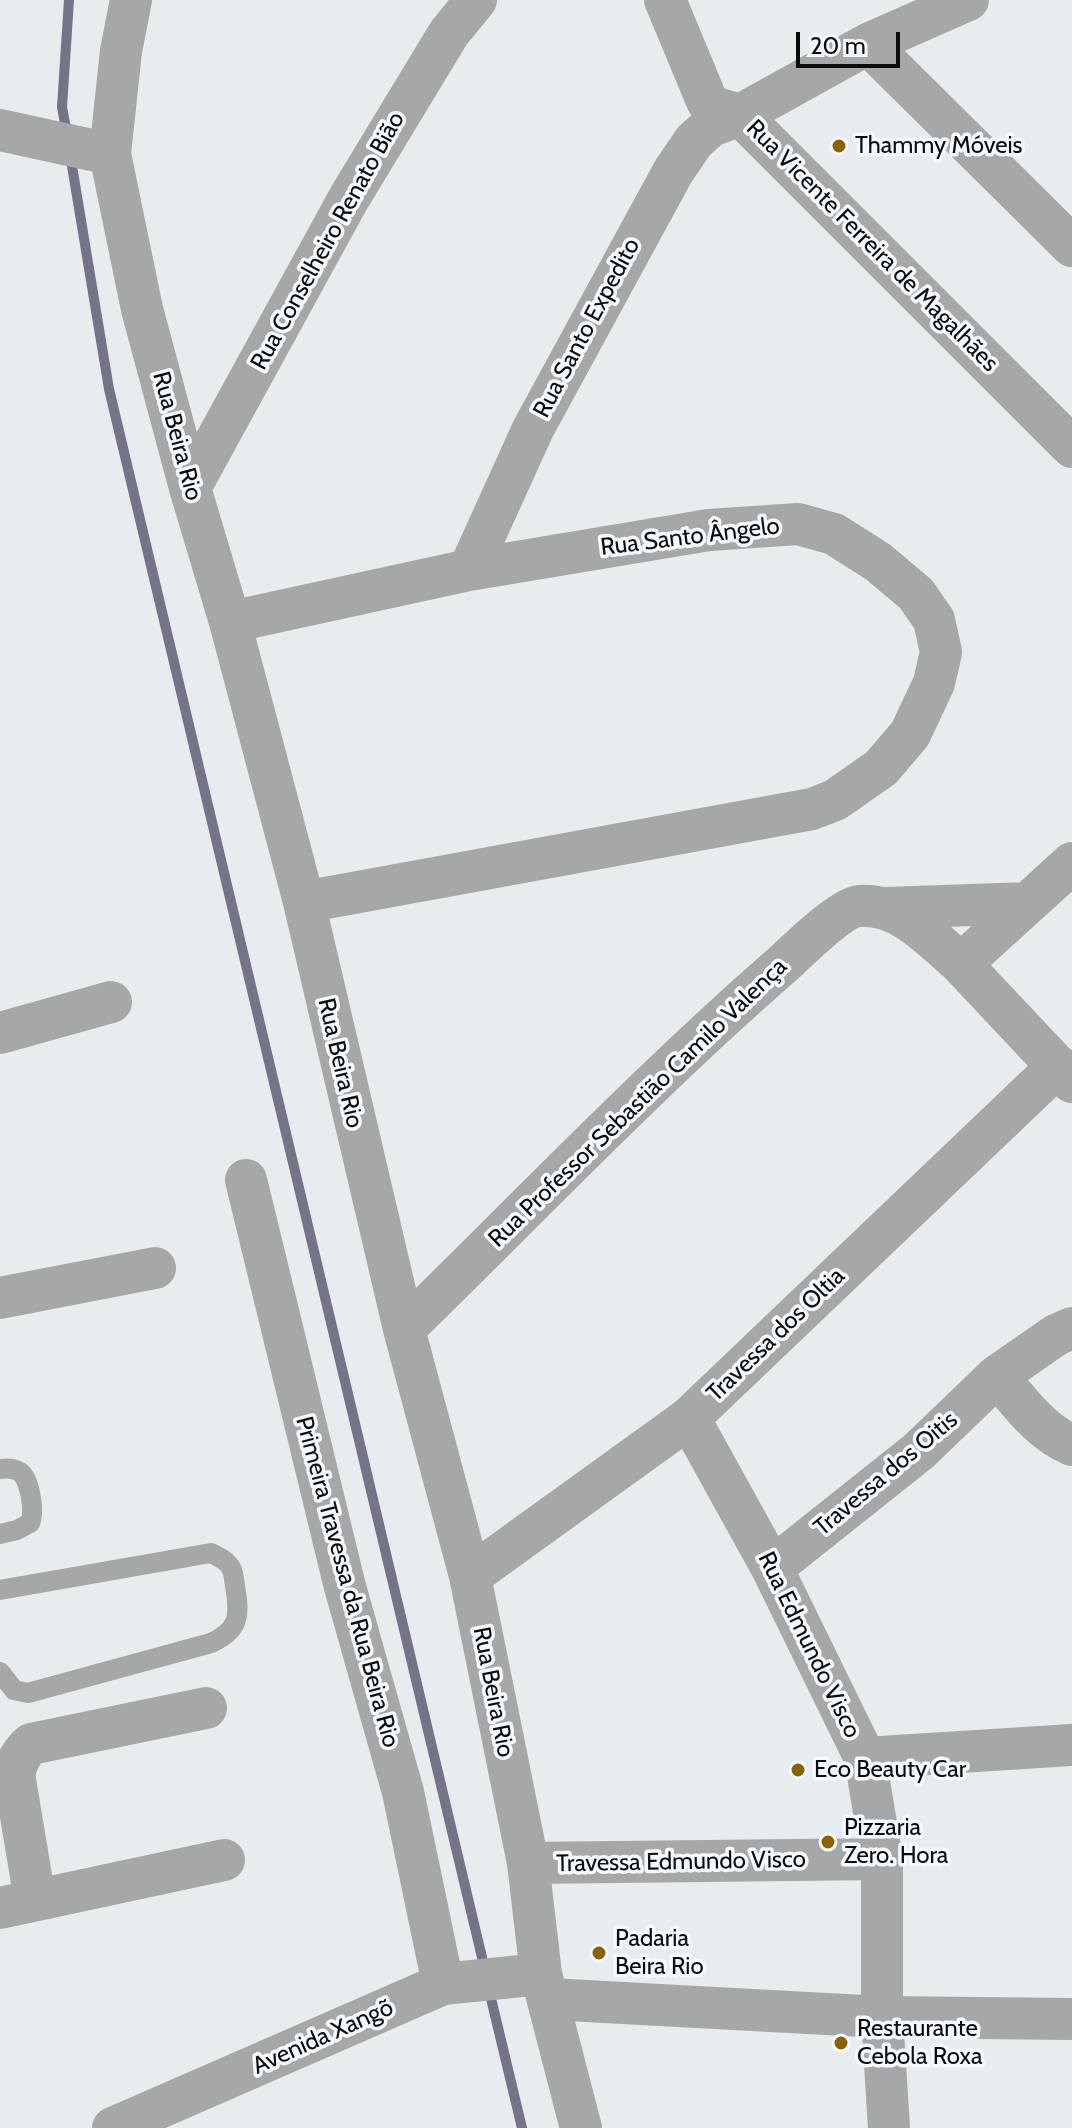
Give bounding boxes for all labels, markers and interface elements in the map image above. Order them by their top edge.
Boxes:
scale bar [800,16,904,66]
text: 20 m [810,31,866,60]
street label: Rua Conselheiro Renato Bião [245,107,411,375]
street label: Rua Vicente Ferreira de Magalhães [740,114,1004,378]
place label: Thammy Móveis [855,132,1023,160]
marker: Thammy Móveis [830,137,848,155]
street label: Rua Santo Expedito [528,233,646,423]
street label: Rua Beira Rio [146,368,208,504]
street label: Rua Santo Ângelo [599,512,781,562]
street label: Rua Professor Sebastião Camilo Valença [483,953,793,1253]
street label: Rua Beira Rio [311,995,369,1131]
street label: Travessa dos Oltia [701,1262,851,1408]
street label: Travessa dos Oitis [808,1406,964,1542]
street label: Primeira Travessa da Rua Beira Rio [289,1413,405,1751]
street label: Rua Edmundo Visco [751,1547,867,1743]
street label: Rua Beira Rio [466,1624,520,1760]
place label: Eco Beauty Car [814,1756,966,1784]
marker: Eco Beauty Car [789,1761,807,1779]
place label: Pizzaria Zero. Hora [844,1814,948,1870]
marker: Pizzaria Zero. Hora [819,1833,837,1851]
street label: Travessa Edmundo Visco [556,1845,806,1879]
place label: Padaria Beira Rio [615,1925,704,1981]
marker: Padaria Beira Rio [590,1944,608,1962]
street label: Avenida Xangõ [248,1993,398,2081]
place label: Restaurante Cebola Roxa [857,2015,982,2071]
marker: Restaurante Cebola Roxa [832,2034,850,2052]

